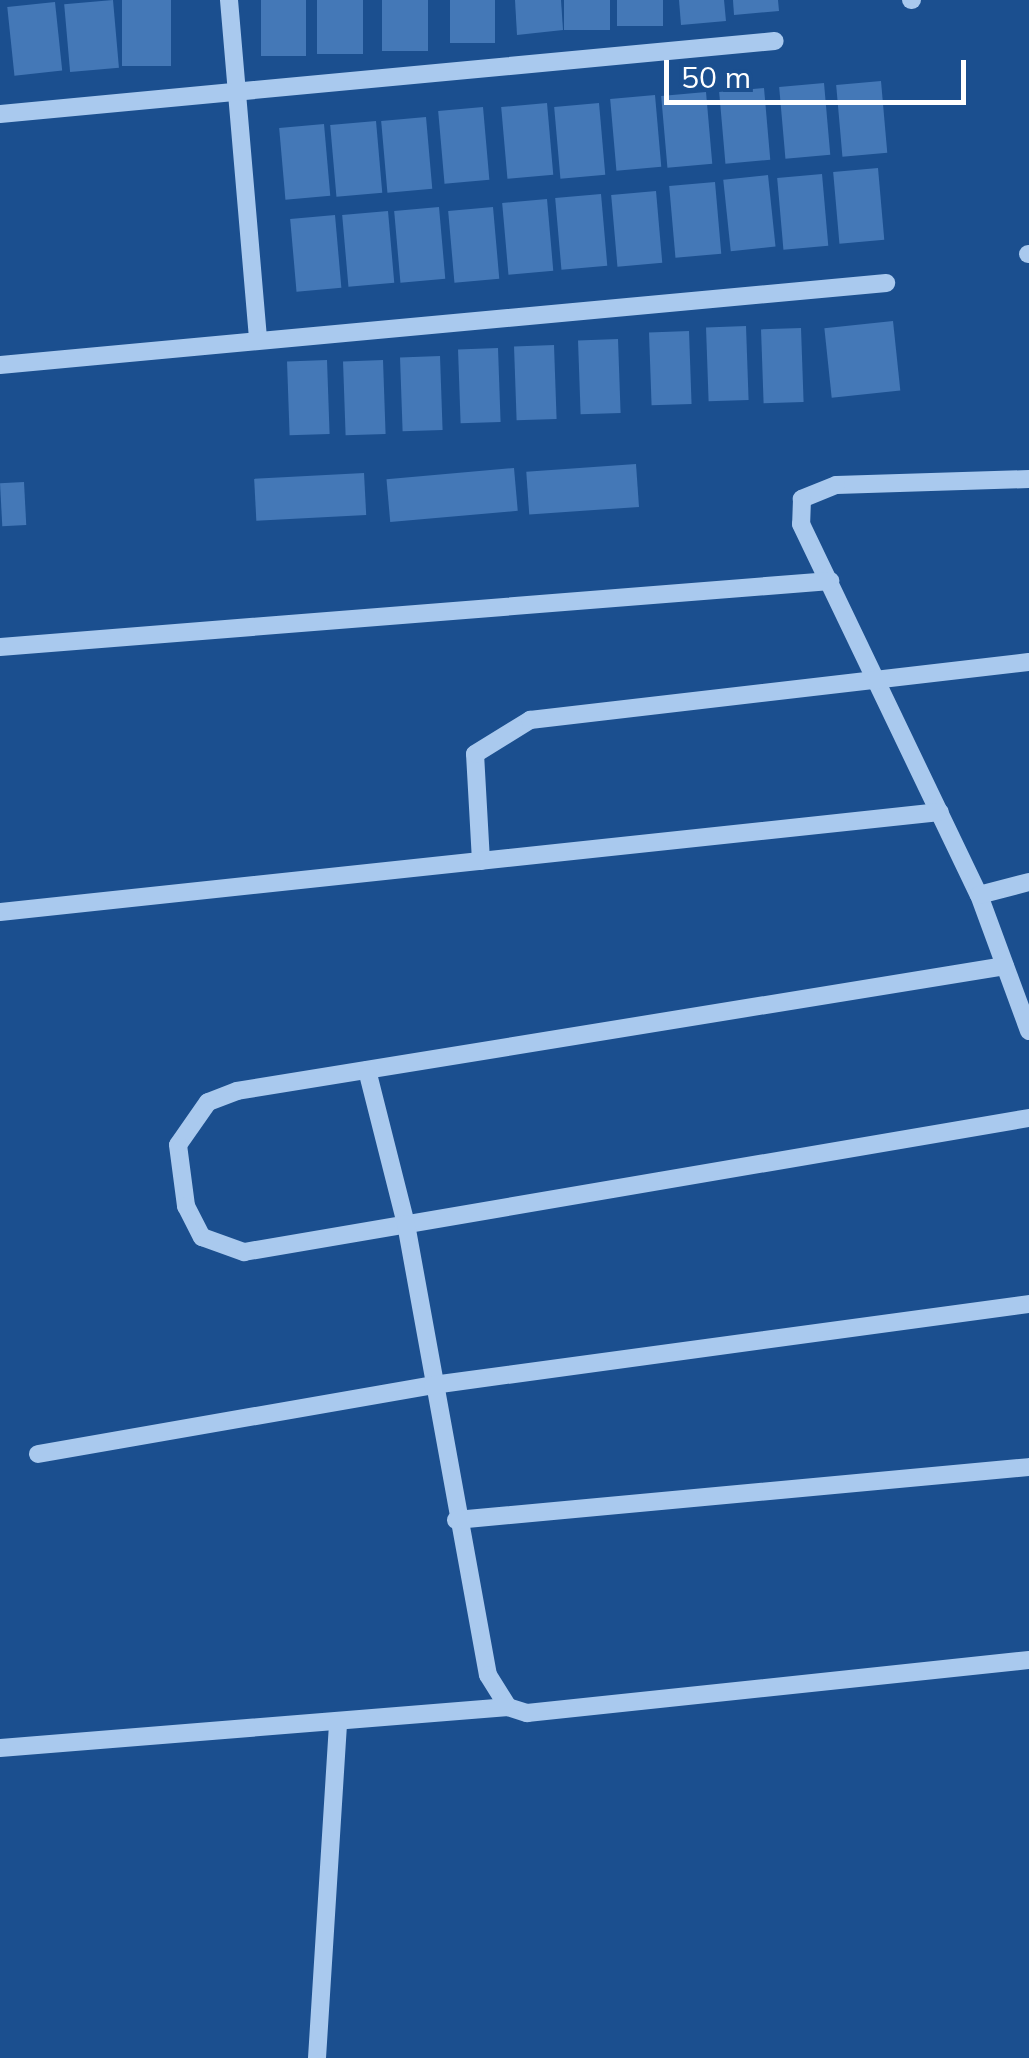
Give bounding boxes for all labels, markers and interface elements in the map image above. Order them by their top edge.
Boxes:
scale bar [669,40,972,102]
text: 50 m [681,58,751,96]

